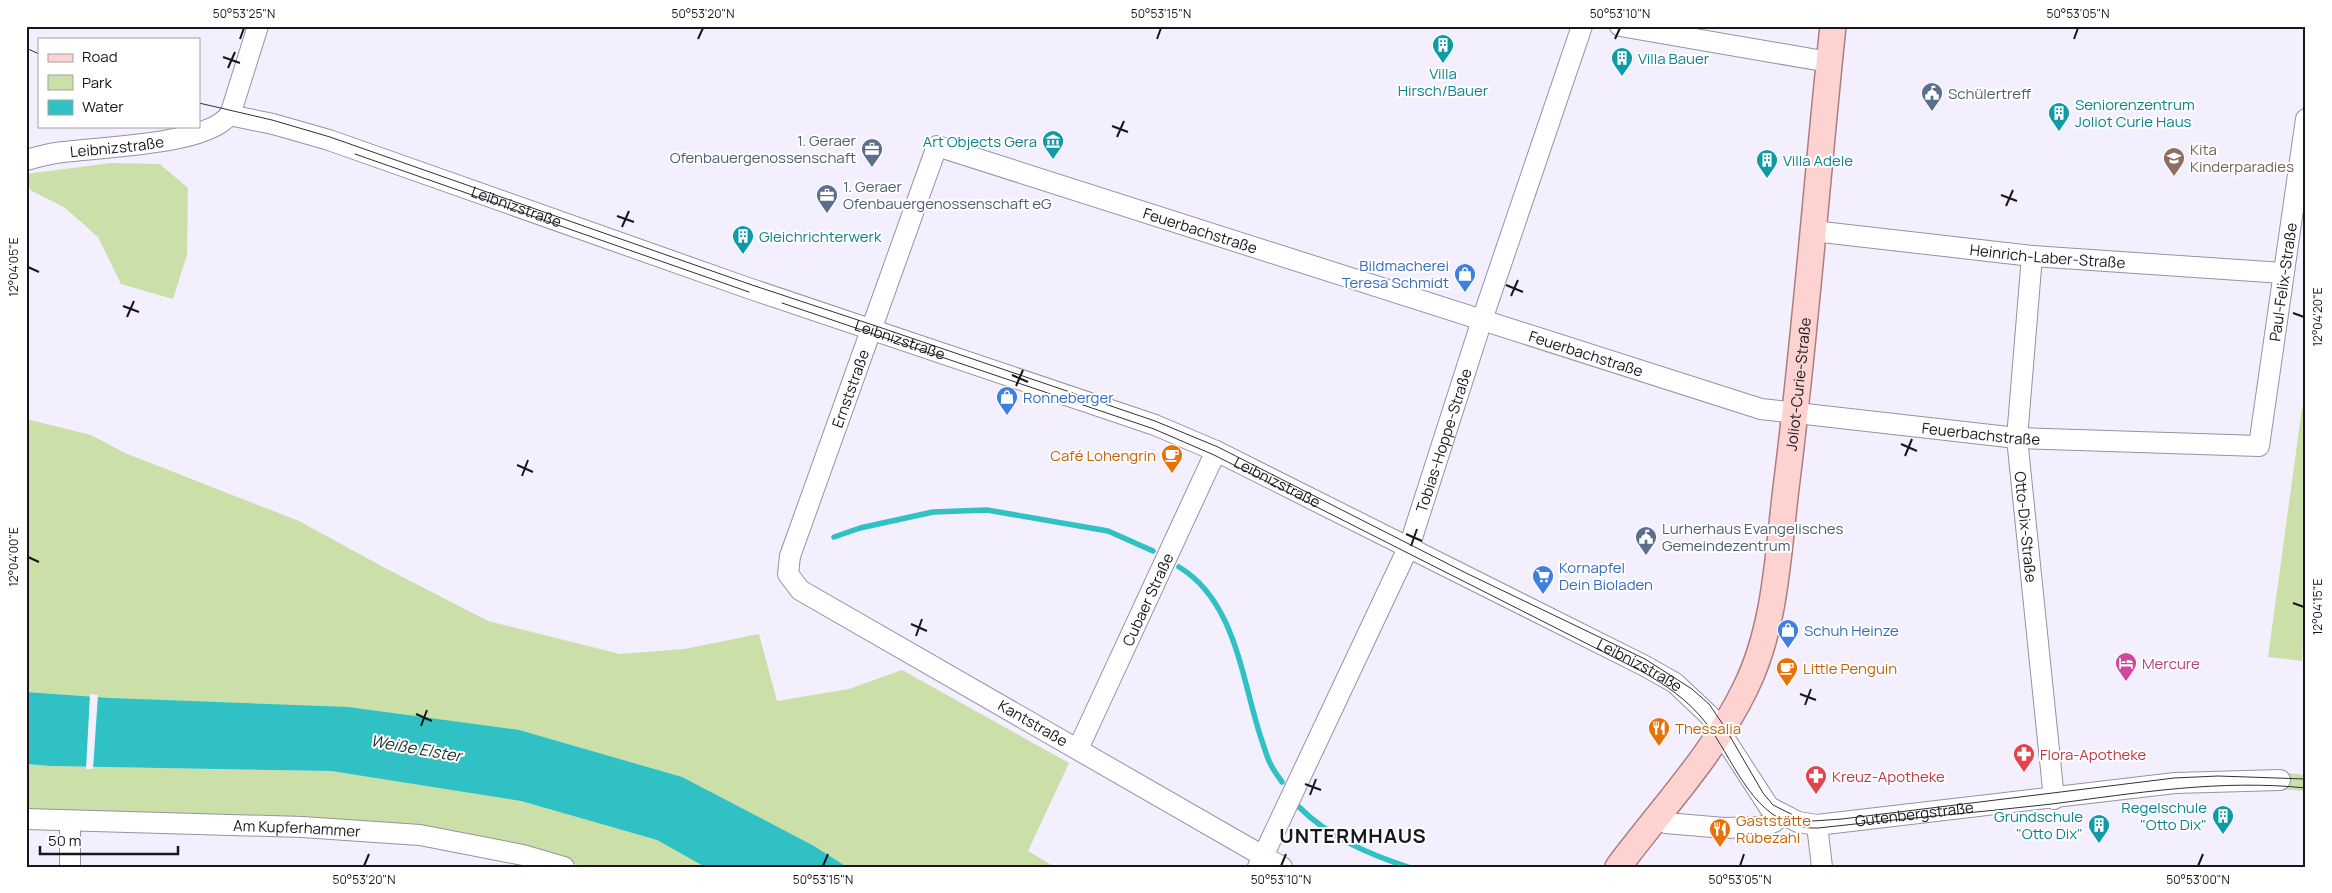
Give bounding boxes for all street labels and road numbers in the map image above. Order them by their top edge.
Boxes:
street label: Leibnizstraße [69,131,166,162]
street label: Leibnizstraße [469,181,565,232]
street label: Feuerbachstraße [1141,202,1260,258]
street label: Paul-Felix-Straße [2264,221,2302,343]
street label: Heinrich-Laber-Straße [1969,238,2126,273]
street label: Leibnizstraße [852,314,948,364]
street label: Joliot-Curie-Straße [1780,316,1815,452]
street label: Feuerbachstraße [1526,325,1646,381]
street label: Ernststraße [826,346,874,431]
street label: Tobias-Hoppe-Straße [1410,365,1476,515]
street label: Feuerbachstraße [1921,417,2041,449]
street label: Leibnizstraße [1231,451,1325,512]
street label: Otto-Dix-Straße [2010,470,2042,584]
street label: Cubaer Straße [1117,549,1178,649]
street label: Leibnizstraße [1594,633,1688,696]
street label: Kantstraße [994,695,1072,752]
street label: Gutenbergstraße [1854,796,1975,831]
street label: Am Kupferhammer [233,815,362,841]

